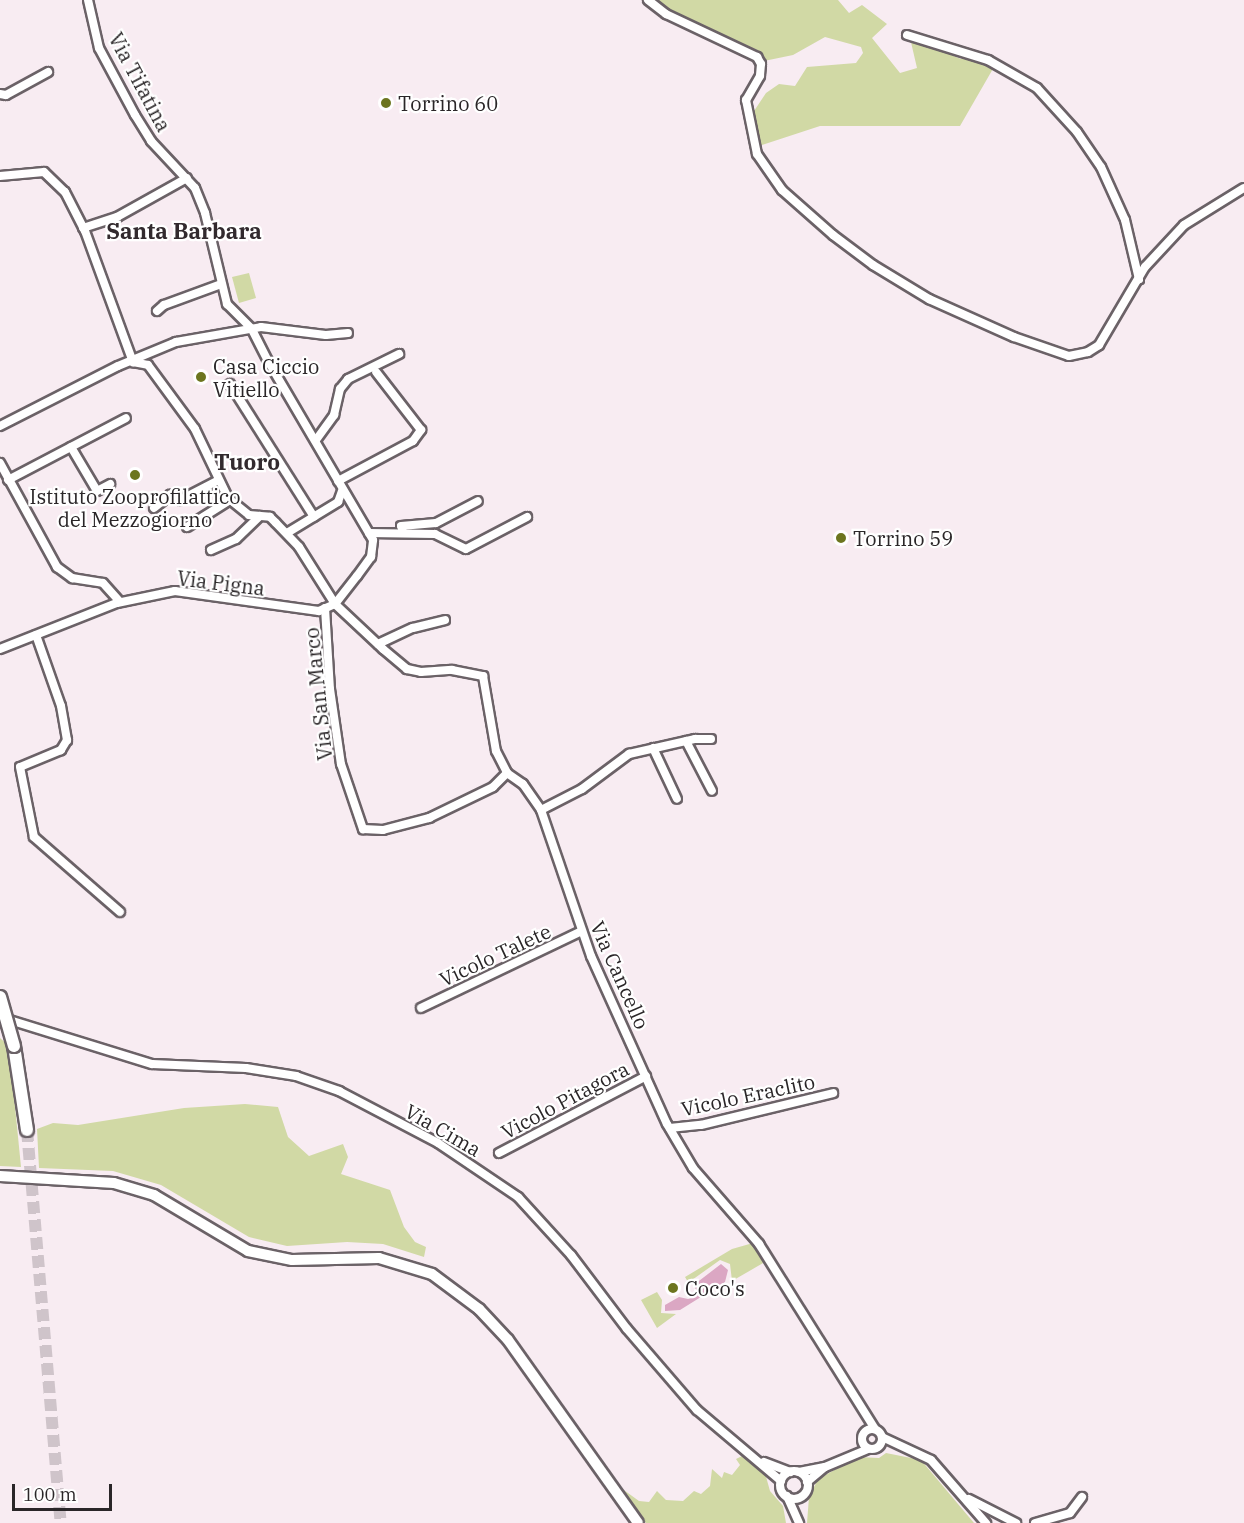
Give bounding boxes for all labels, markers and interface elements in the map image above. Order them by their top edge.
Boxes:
street label: Via Tifatina [104,28,176,136]
place label: Torrino 60 [398,91,498,115]
marker: Torrino 60 [379,96,393,110]
district label: Santa Barbara [106,218,262,244]
place label: Casa Ciccio Vitiello [213,354,319,401]
marker: Casa Ciccio Vitiello [194,370,208,384]
district label: Tuoro [214,449,280,475]
marker: Istituto Zooprofilattico del Mezzogiorno [128,468,142,482]
place label: Istituto Zooprofilattico del Mezzogiorno [30,484,240,531]
place label: Torrino 59 [853,526,953,550]
marker: Torrino 59 [834,531,848,545]
street label: Via Pigna [176,566,266,600]
street label: Via San Marco [299,626,337,762]
street label: Via Cancello [586,917,654,1033]
street label: Vicolo Talete [435,919,555,991]
street label: Vicolo Pitagora [497,1056,633,1144]
street label: Vicolo Eraclito [679,1069,817,1121]
street label: Via Cima [401,1099,485,1161]
place label: Coco's [685,1276,745,1300]
marker: Coco's [666,1281,680,1295]
scale bar [15,1472,116,1510]
text: 100 m [23,1483,77,1506]

